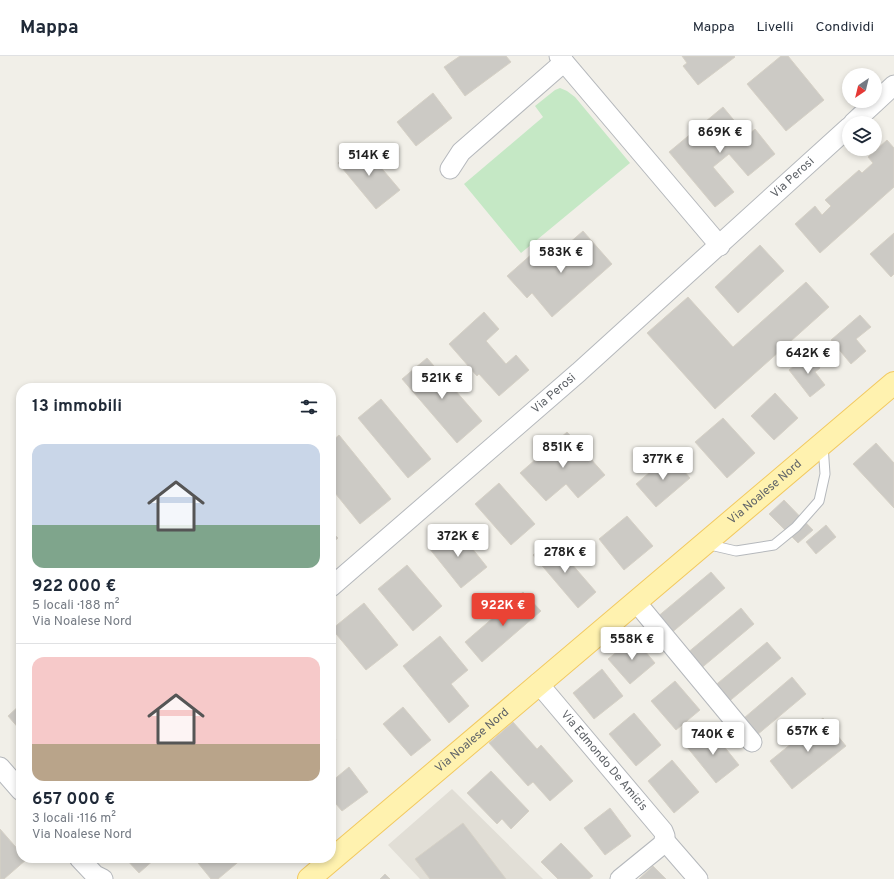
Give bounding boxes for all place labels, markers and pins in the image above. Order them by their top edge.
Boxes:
pin: 869K € [687,120,753,154]
pin: 514K € [336,143,402,177]
pin: 583K € [528,240,594,274]
pin: 642K € [775,341,841,375]
pin: 521K € [409,366,475,400]
pin: 851K € [530,435,596,469]
pin: 377K € [630,447,696,481]
pin: 372K € [425,524,491,558]
pin: 278K € [532,540,598,574]
pin: 922K € [470,593,536,627]
pin: 558K € [599,627,665,661]
pin: 657K € [775,719,841,753]
pin: 740K € [680,722,746,756]

